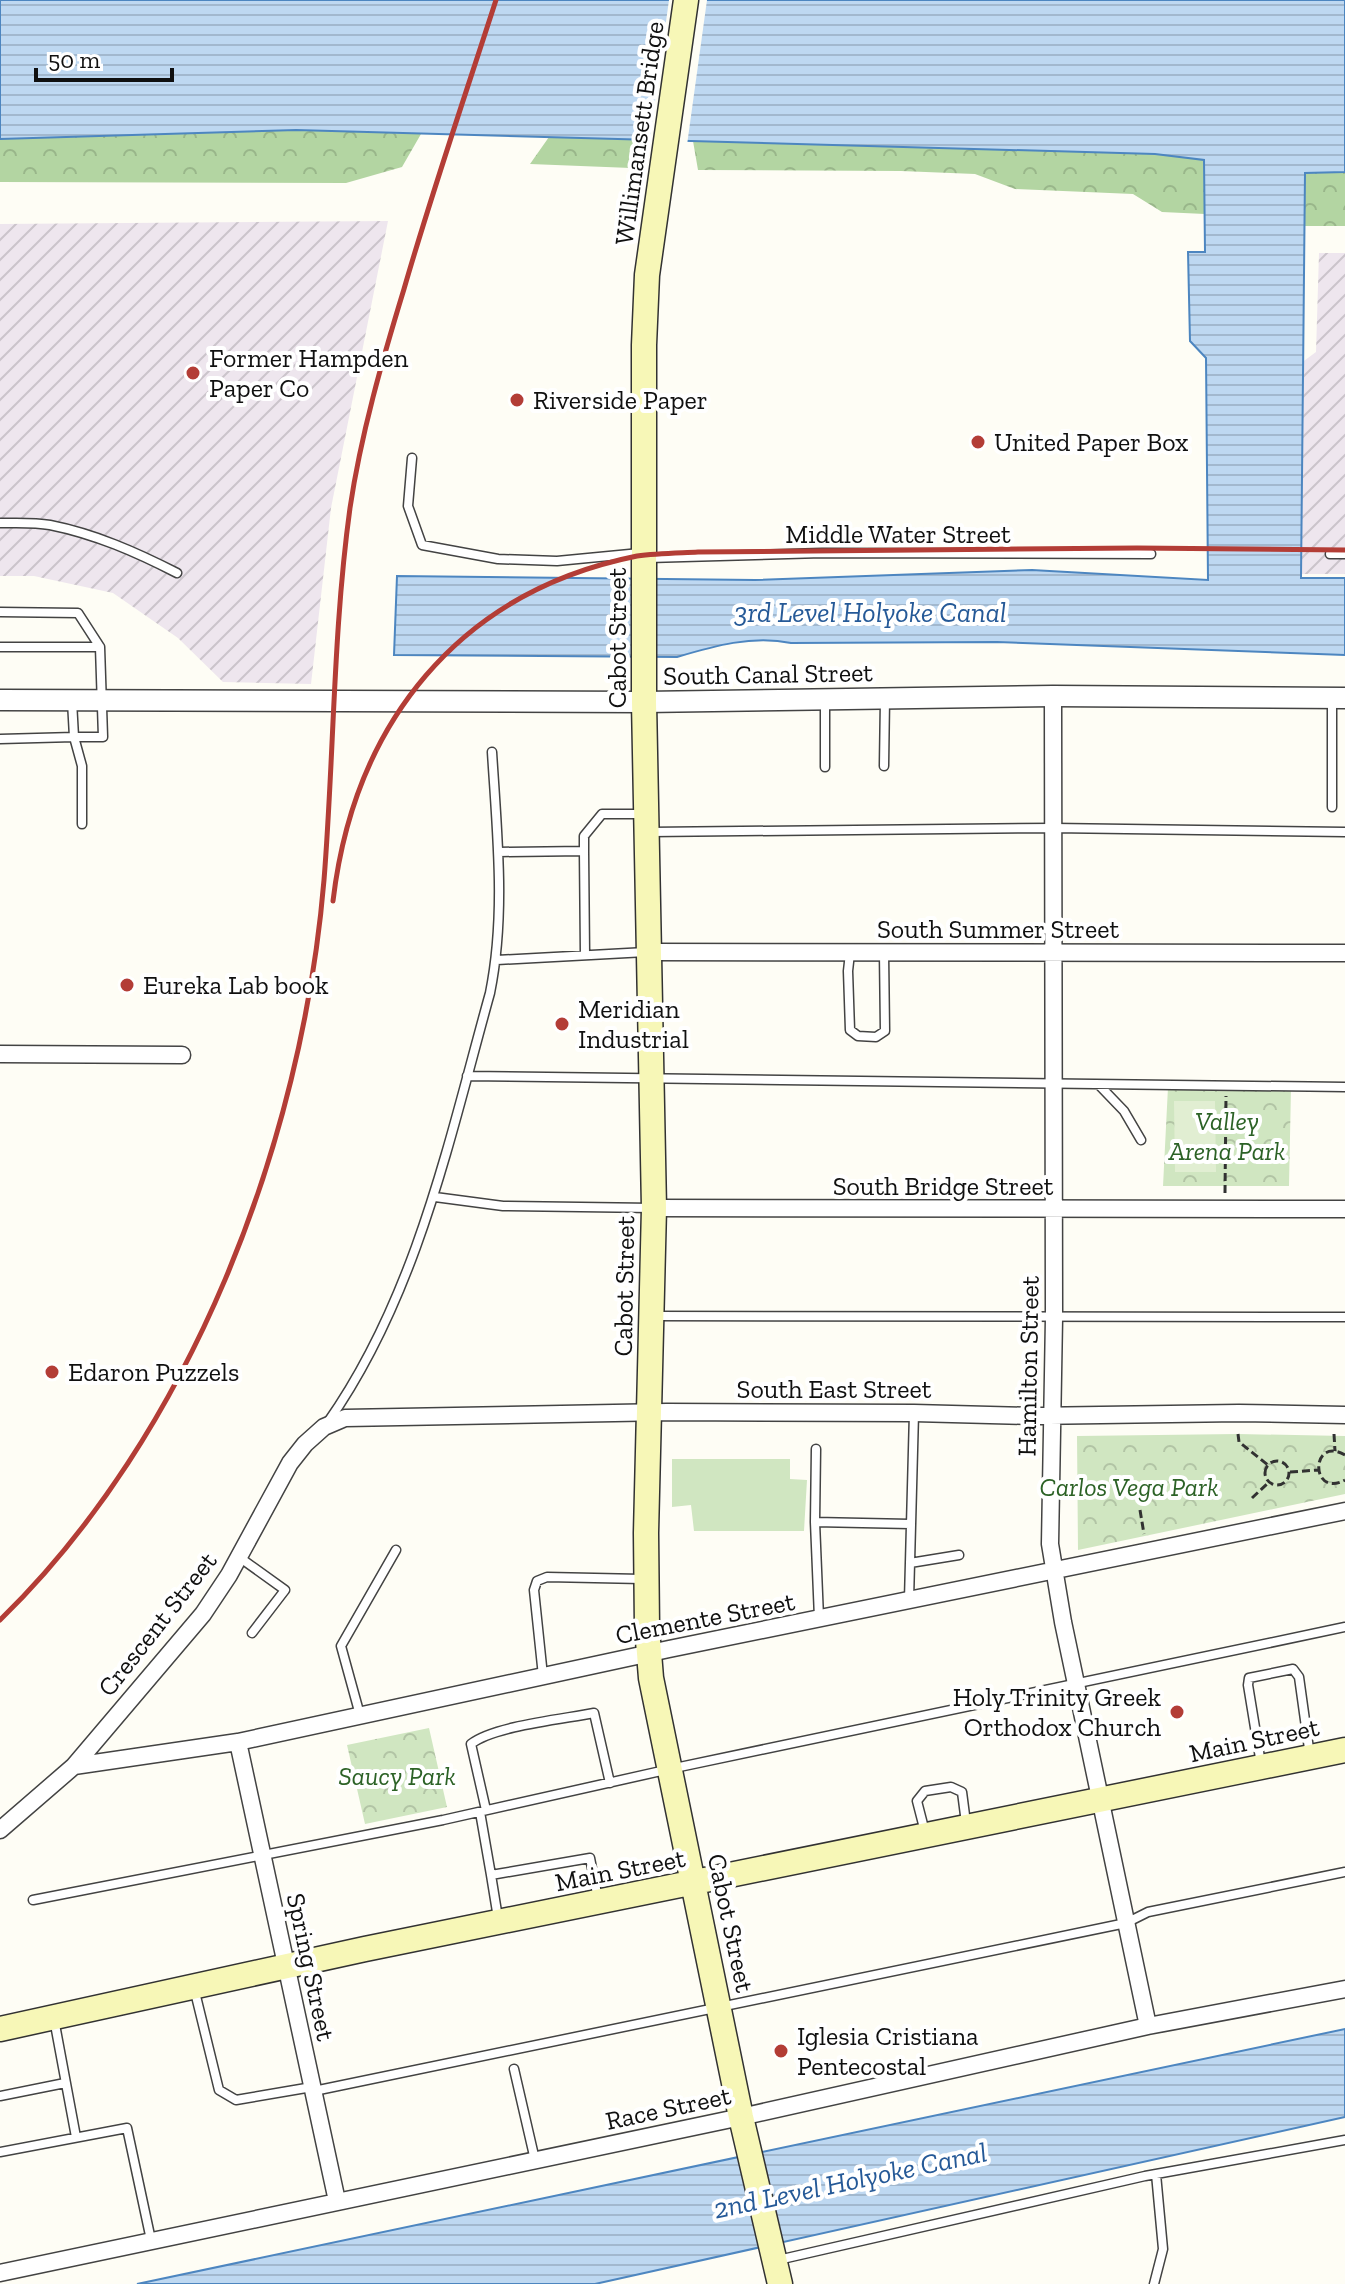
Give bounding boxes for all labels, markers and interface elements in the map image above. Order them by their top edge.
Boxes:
street label: Willimansett Bridge [607,19,671,247]
scale bar [36,32,172,82]
text: 50 m [48,45,101,74]
place label: Former Hampden Paper Co [209,342,408,404]
marker: Former Hampden Paper Co [184,364,202,382]
place label: Riverside Paper [533,384,708,416]
marker: Riverside Paper [508,391,526,409]
place label: United Paper Box [994,426,1188,458]
marker: United Paper Box [969,433,987,451]
street label: Middle Water Street [785,518,1011,550]
street label: Cabot Street [601,567,633,708]
water label: 3rd Level Holyoke Canal [733,596,1007,629]
street label: South Canal Street [663,656,873,692]
street label: South Summer Street [877,913,1119,945]
place label: Eureka Lab book [143,969,329,1001]
marker: Eureka Lab book [118,976,136,994]
place label: Meridian Industrial [578,993,689,1055]
marker: Meridian Industrial [553,1015,571,1033]
park label: Valley Arena Park [1168,1105,1285,1167]
street label: South Bridge Street [833,1170,1054,1202]
street label: Cabot Street [607,1215,641,1357]
street label: Hamilton Street [1010,1275,1046,1457]
place label: Edaron Puzzels [68,1356,239,1388]
marker: Edaron Puzzels [43,1363,61,1381]
street label: South East Street [737,1373,932,1405]
park label: Carlos Vega Park [1040,1471,1218,1503]
street label: Crescent Street [91,1545,224,1703]
street label: Clemente Street [613,1585,798,1651]
place label: Holy Trinity Greek Orthodox Church [953,1681,1161,1743]
marker: Holy Trinity Greek Orthodox Church [1168,1703,1186,1721]
street label: Main Street [1186,1711,1322,1769]
park label: Saucy Park [338,1760,456,1792]
street label: Main Street [552,1842,688,1898]
street label: Cabot Street [701,1851,761,1995]
street label: Spring Street [280,1890,342,2044]
place label: Iglesia Cristiana Pentecostal [797,2020,979,2082]
marker: Iglesia Cristiana Pentecostal [772,2042,790,2060]
street label: Race Street [602,2079,734,2137]
water label: 2nd Level Holyoke Canal [711,2135,990,2226]

